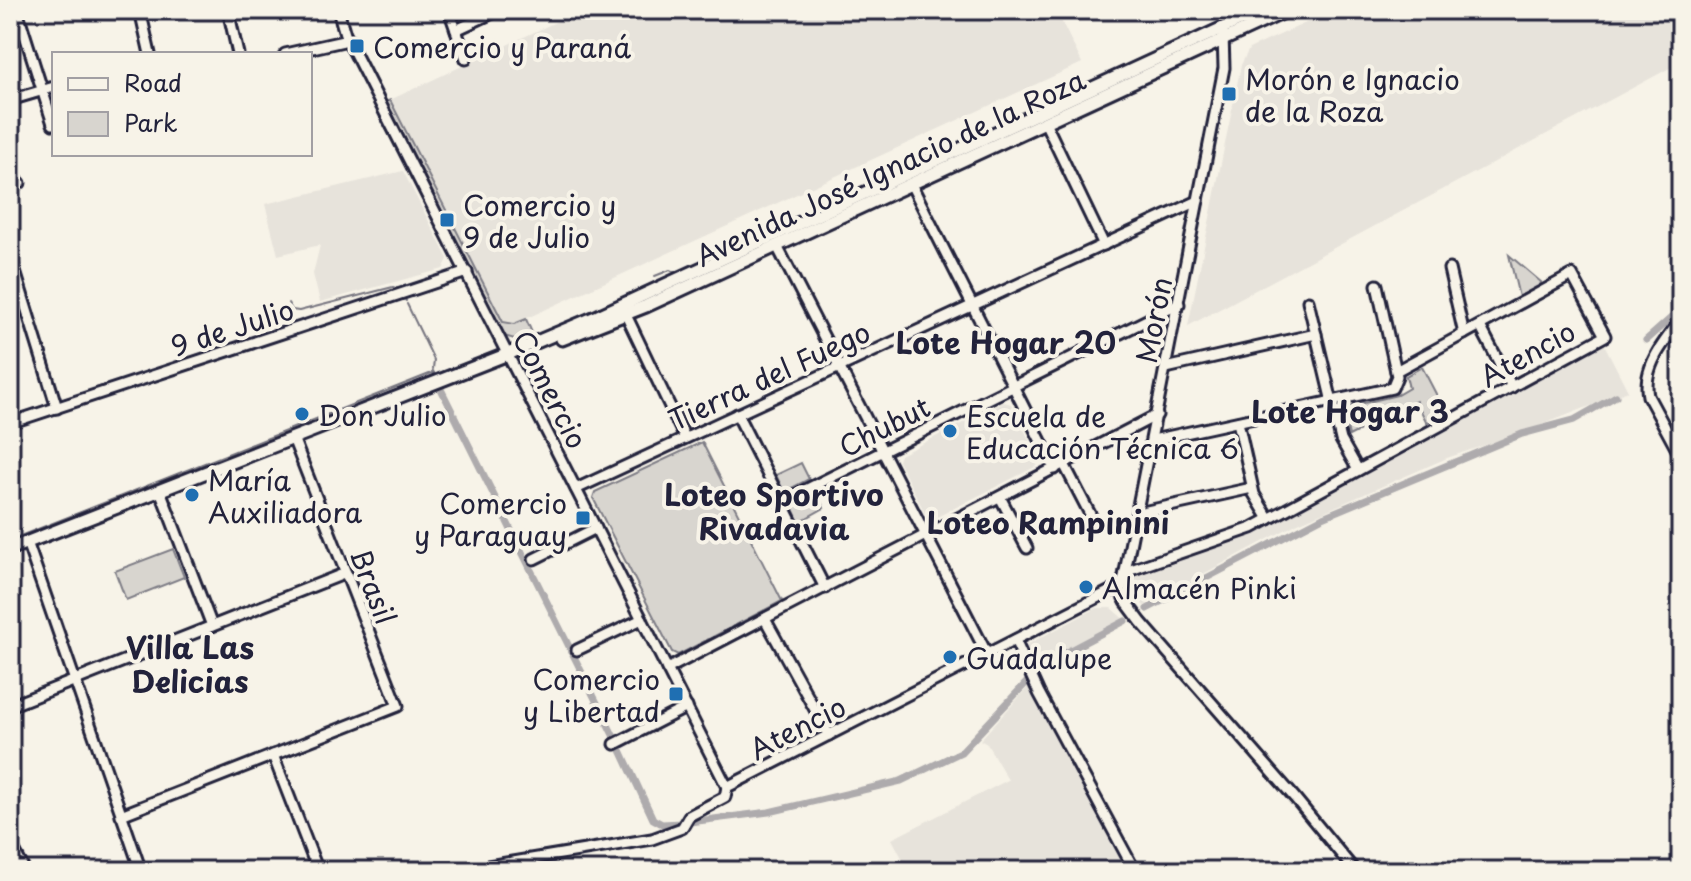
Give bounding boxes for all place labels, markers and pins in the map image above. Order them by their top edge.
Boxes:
place label: Comercio y Paraná [373,25,631,68]
marker: Comercio y Paraná [348,37,366,55]
place label: Morón e Ignacio de la Roza [1245,57,1460,132]
marker: Morón e Ignacio de la Roza [1220,85,1238,103]
place label: Comercio y 9 de Julio [463,183,616,258]
marker: Comercio y 9 de Julio [438,211,456,229]
place label: Don Julio [318,393,447,436]
place label: Escuela de Educación Técnica 6 [966,394,1239,469]
marker: Don Julio [293,405,311,423]
marker: Escuela de Educación Técnica 6 [941,422,959,440]
place label: María Auxiliadora [208,458,363,533]
place label: Comercio y Paraguay [414,481,567,556]
marker: María Auxiliadora [183,486,201,504]
marker: Comercio y Paraguay [574,509,592,527]
place label: Almacén Pinki [1102,566,1297,609]
marker: Almacén Pinki [1077,578,1095,596]
place label: Guadalupe [966,636,1112,679]
marker: Guadalupe [941,648,959,666]
place label: Comercio y Libertad [523,657,660,732]
marker: Comercio y Libertad [667,685,685,703]

